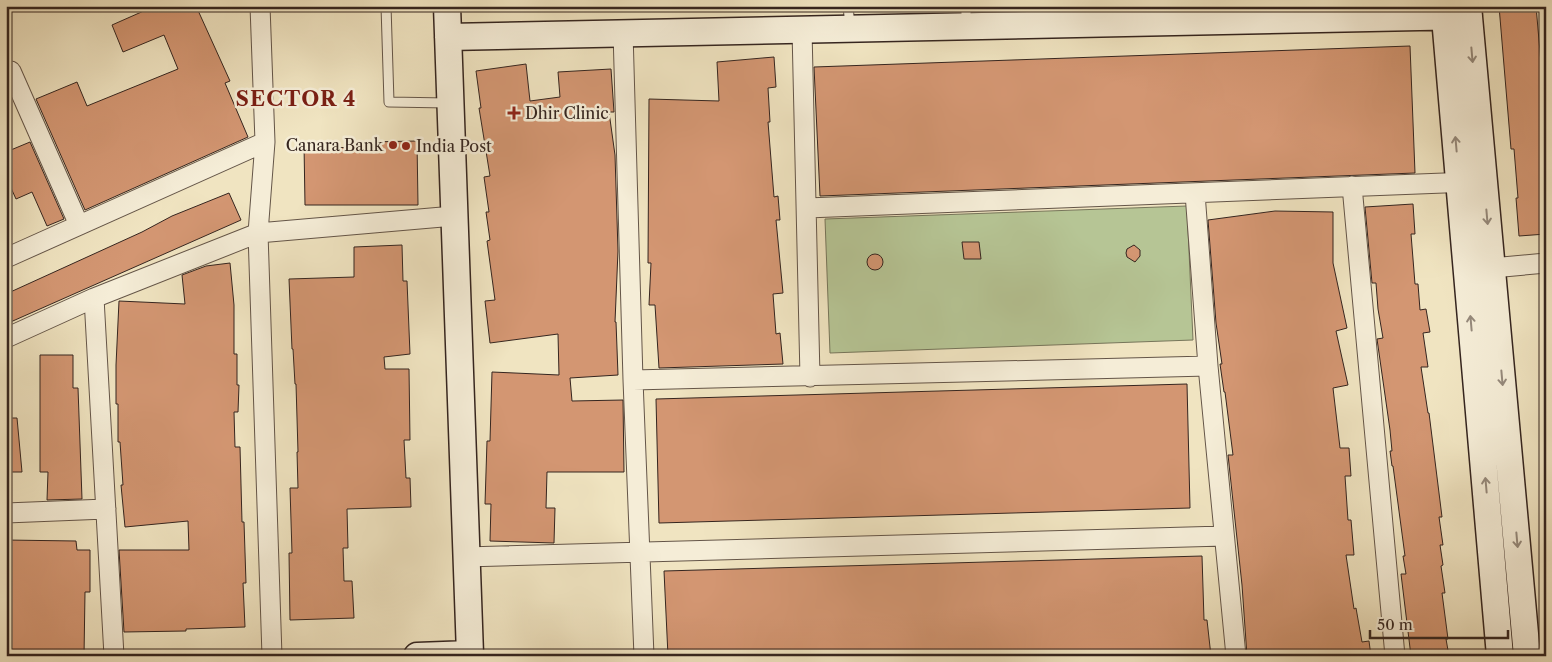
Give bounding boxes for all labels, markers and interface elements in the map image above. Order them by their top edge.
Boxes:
one-way arrow [1467,47,1477,63]
district label: SECTOR 4 [236,86,356,111]
place label: Dhir Clinic [525,103,609,123]
marker: Dhir Clinic [507,106,521,120]
place label: Canara Bank [286,135,384,155]
place label: India Post [416,136,492,156]
one-way arrow [1451,136,1461,152]
marker: Canara Bank [387,139,399,151]
marker: India Post [400,140,412,152]
one-way arrow [1482,208,1491,224]
one-way arrow [1467,316,1476,332]
one-way arrow [1497,370,1506,386]
one-way arrow [1481,477,1490,493]
one-way arrow [1512,532,1521,548]
scale bar [1370,607,1507,639]
text: 50 m [1377,615,1413,634]

